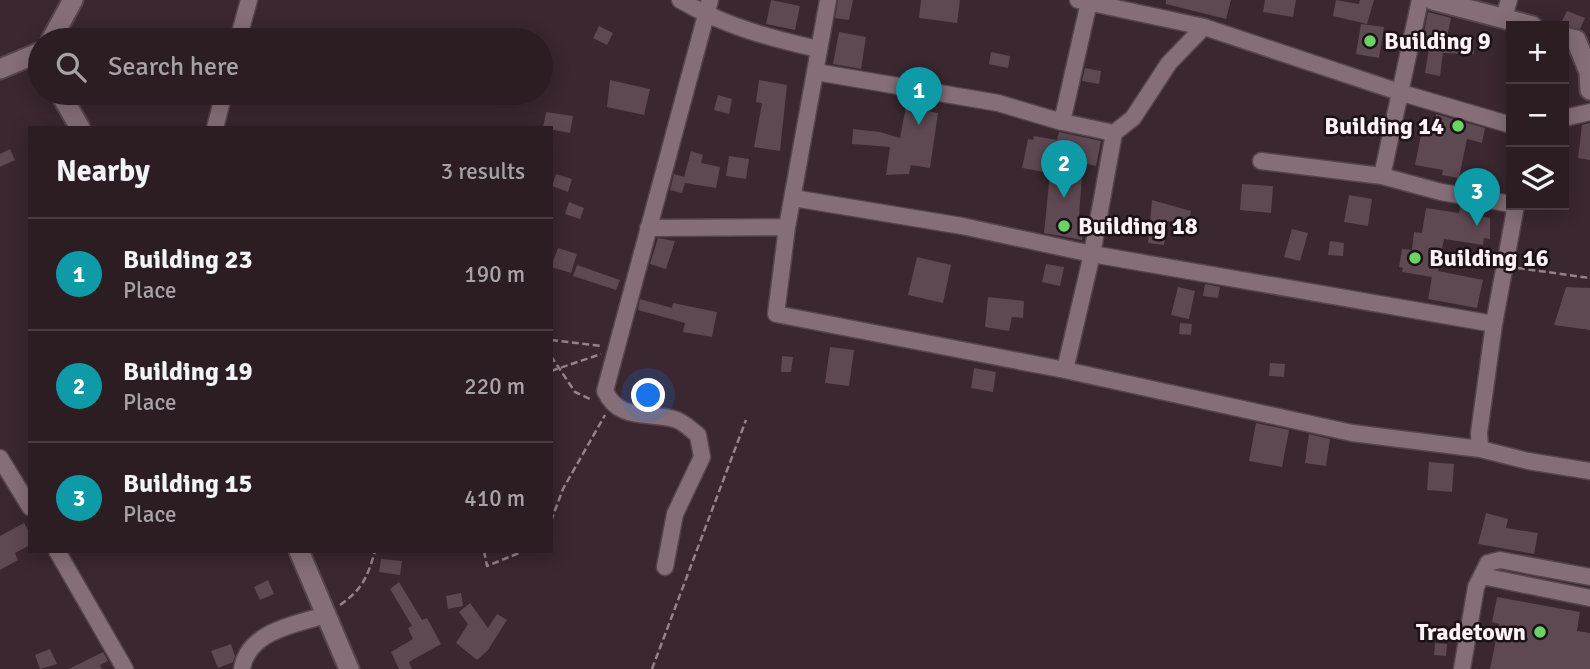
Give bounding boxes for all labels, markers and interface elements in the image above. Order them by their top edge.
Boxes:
map controls [1506,21,1569,210]
button: + [1506,21,1569,84]
place label: Building 9 [1384,26,1491,56]
search box [28,28,553,105]
marker: Building 9 [1362,33,1378,49]
icon: search [52,48,90,86]
text: Search here [108,51,239,83]
pin: 1 [896,67,942,125]
button: − [1506,84,1569,147]
place label: Building 14 [1324,111,1444,141]
marker: Building 14 [1450,118,1466,134]
pin: 2 [1041,140,1087,198]
button: layers [1506,147,1569,210]
text: Nearby [56,153,150,190]
text: 3 results [441,157,525,186]
pin: 3 [1454,168,1500,226]
place label: Building 18 [1078,211,1198,241]
marker: Building 18 [1056,218,1072,234]
place label: Building 16 [1429,243,1549,273]
text: Building 23 [123,244,253,276]
marker: Building 16 [1407,250,1423,266]
text: 1 [73,260,85,289]
text: 190 m [464,260,525,289]
text: Place [123,276,177,305]
text: Building 19 [123,356,253,388]
text: 2 [73,372,85,401]
text: 220 m [464,372,525,401]
your location [631,378,665,412]
text: Place [123,388,177,417]
text: Building 15 [123,468,253,500]
text: 3 [73,484,85,513]
text: 410 m [464,484,525,513]
text: Place [123,500,177,529]
place label: Tradetown [1416,617,1526,647]
marker: Tradetown [1532,624,1548,640]

